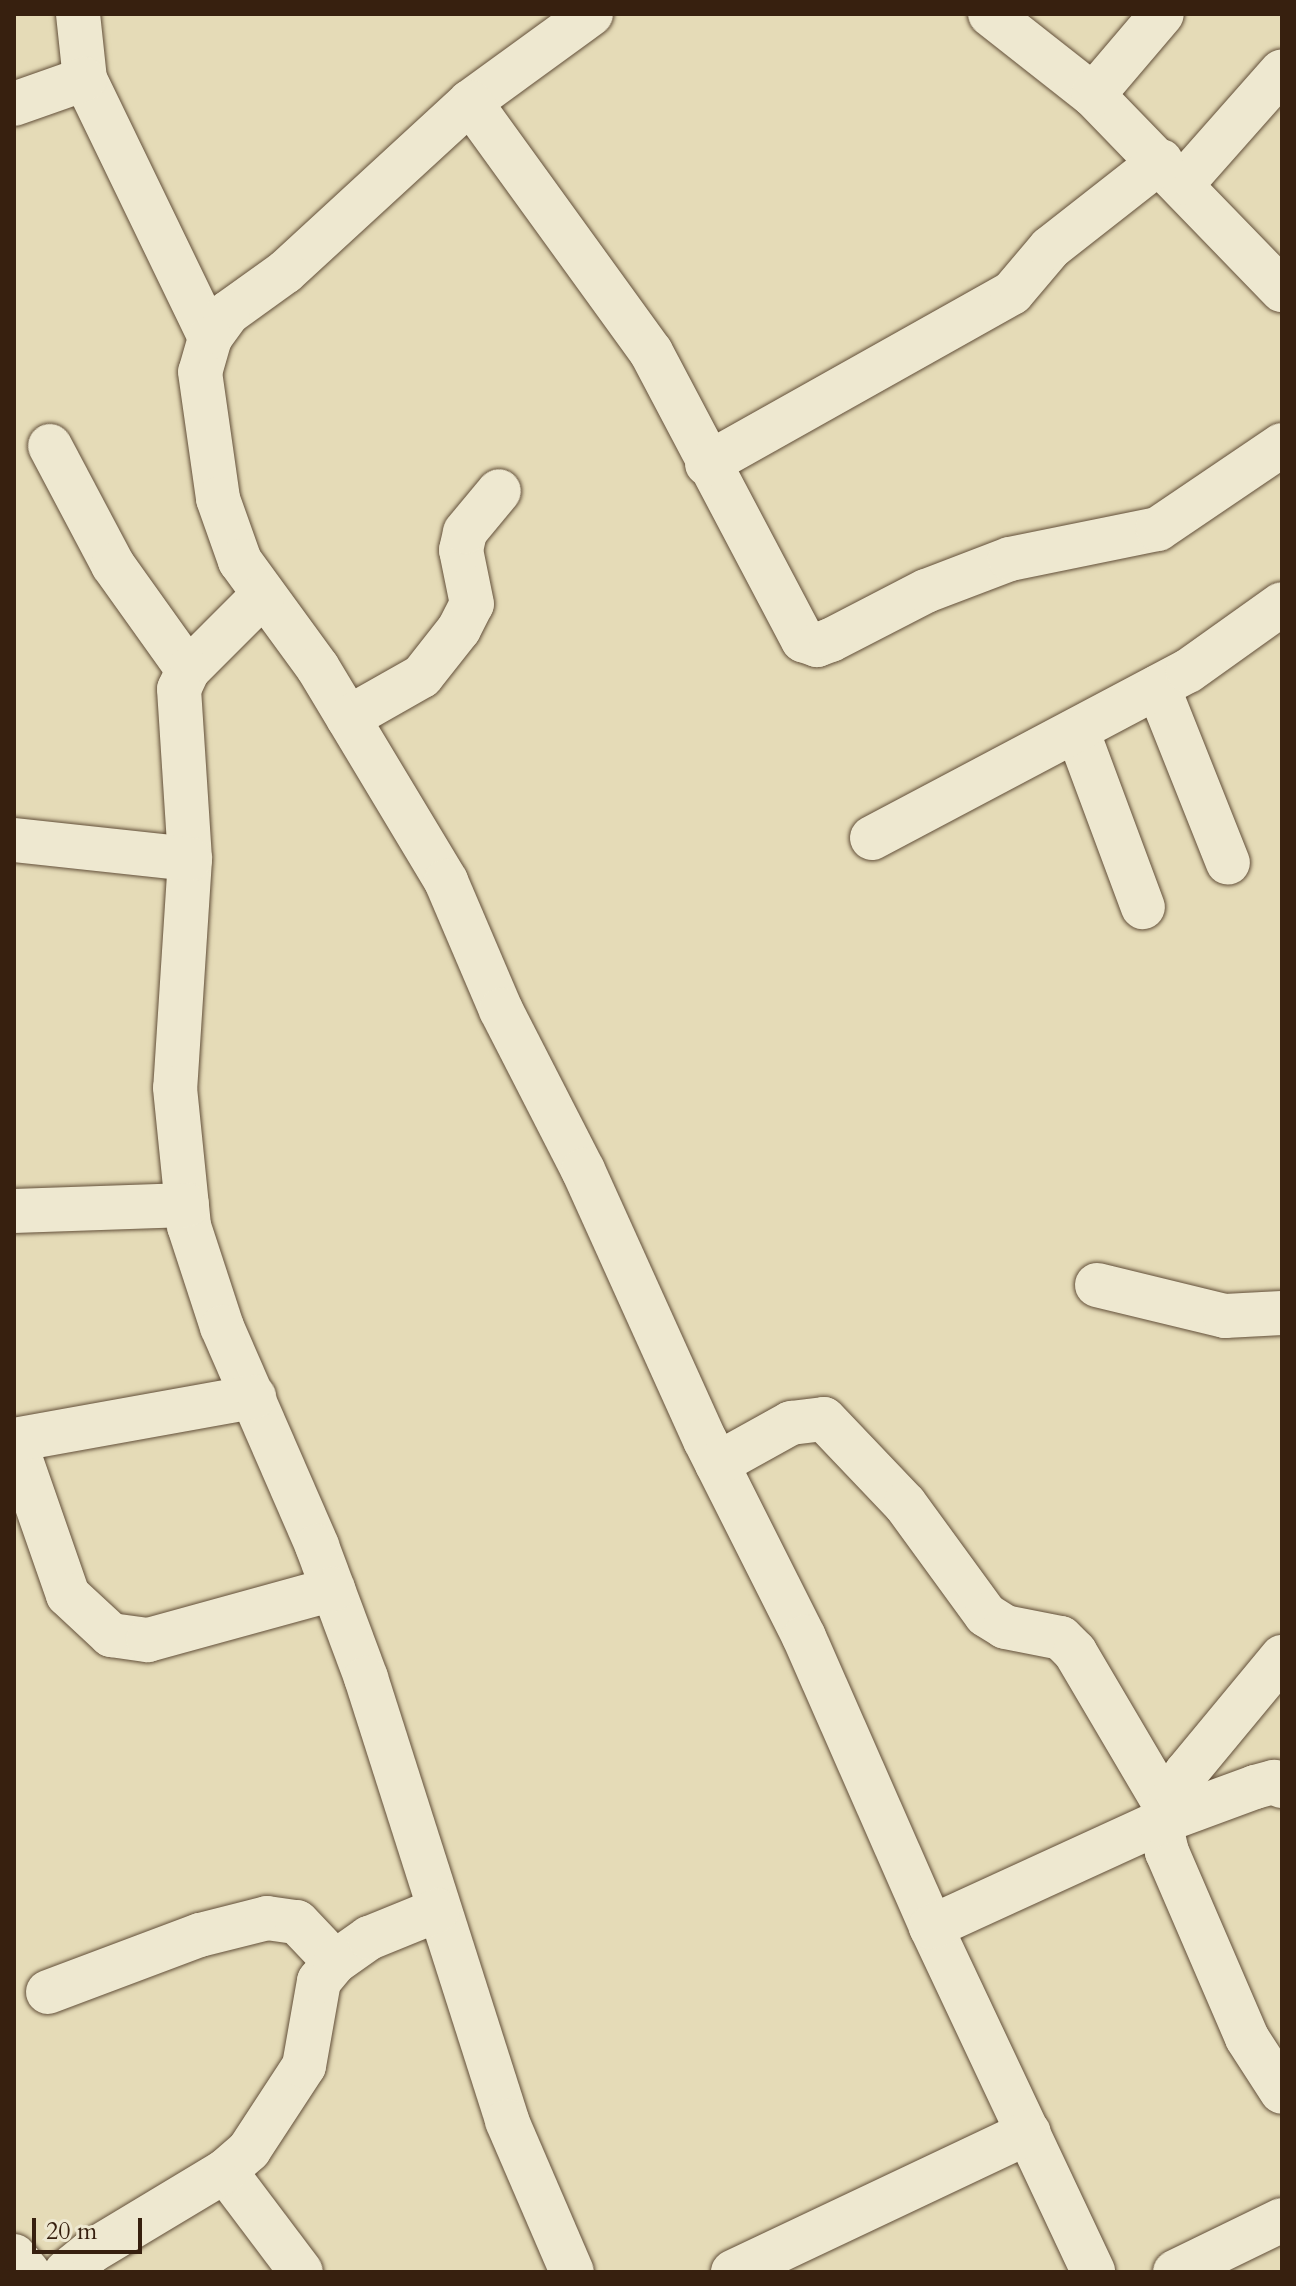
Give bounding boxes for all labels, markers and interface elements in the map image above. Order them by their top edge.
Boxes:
scale bar [36,2202,146,2252]
text: 20 m [46,2215,97,2248]

